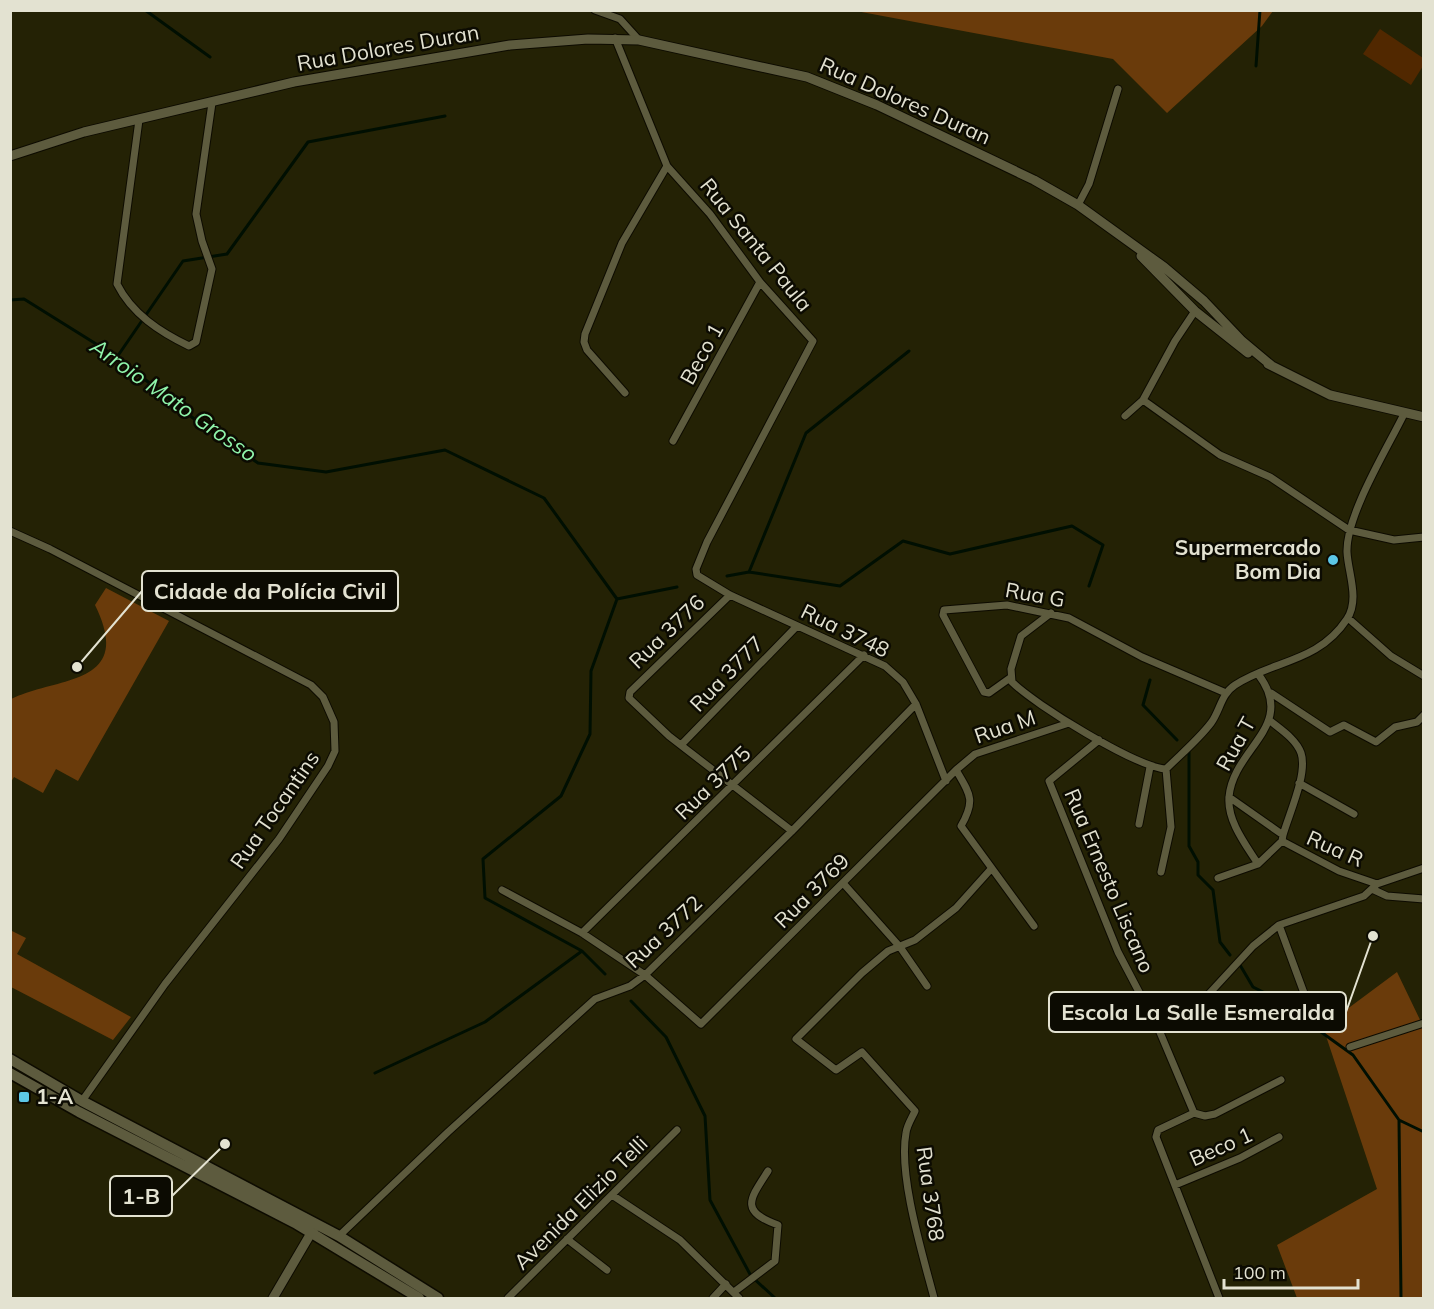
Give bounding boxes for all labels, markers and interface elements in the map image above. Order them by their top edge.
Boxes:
street label: Rua Dolores Duran [295,18,481,76]
street label: Rua Dolores Duran [816,51,995,149]
street label: Rua Santa Paula [695,173,818,316]
street label: Beco 1 [674,318,728,389]
water label: Arroio Mato Grosso [84,331,263,468]
place label: Supermercado Bom Dia [1175,534,1321,584]
marker: Supermercado Bom Dia [1326,553,1340,567]
callout: Cidade da Polícia Civil [142,571,398,611]
street label: Rua G [1003,576,1067,612]
text: Cidade da Polícia Civil [154,577,386,605]
street label: Rua 3776 [623,589,710,674]
street label: Rua 3748 [797,598,894,663]
street label: Rua 3777 [684,630,769,717]
street label: Rua M [971,704,1039,749]
street label: Rua T [1210,712,1261,775]
street label: Rua 3775 [669,740,756,825]
street label: Rua Tocantins [224,745,324,873]
street label: Rua Ernesto Liscano [1059,785,1160,977]
street label: Rua R [1303,824,1368,872]
street label: Rua 3769 [768,847,854,933]
street label: Rua 3772 [620,889,707,973]
callout: Escola La Salle Esmeralda [1049,992,1346,1032]
text: Escola La Salle Esmeralda [1061,998,1335,1026]
place label: 1-A [36,1083,73,1109]
marker: 1-A [17,1090,31,1104]
street label: Beco 1 [1185,1121,1256,1171]
street label: Avenida Elizio Telli [508,1130,653,1275]
street label: Rua 3768 [911,1145,950,1243]
callout: 1-B [110,1176,172,1216]
text: 1-B [122,1182,160,1210]
scale bar [1224,1252,1358,1290]
text: 100 m [1233,1261,1286,1284]

